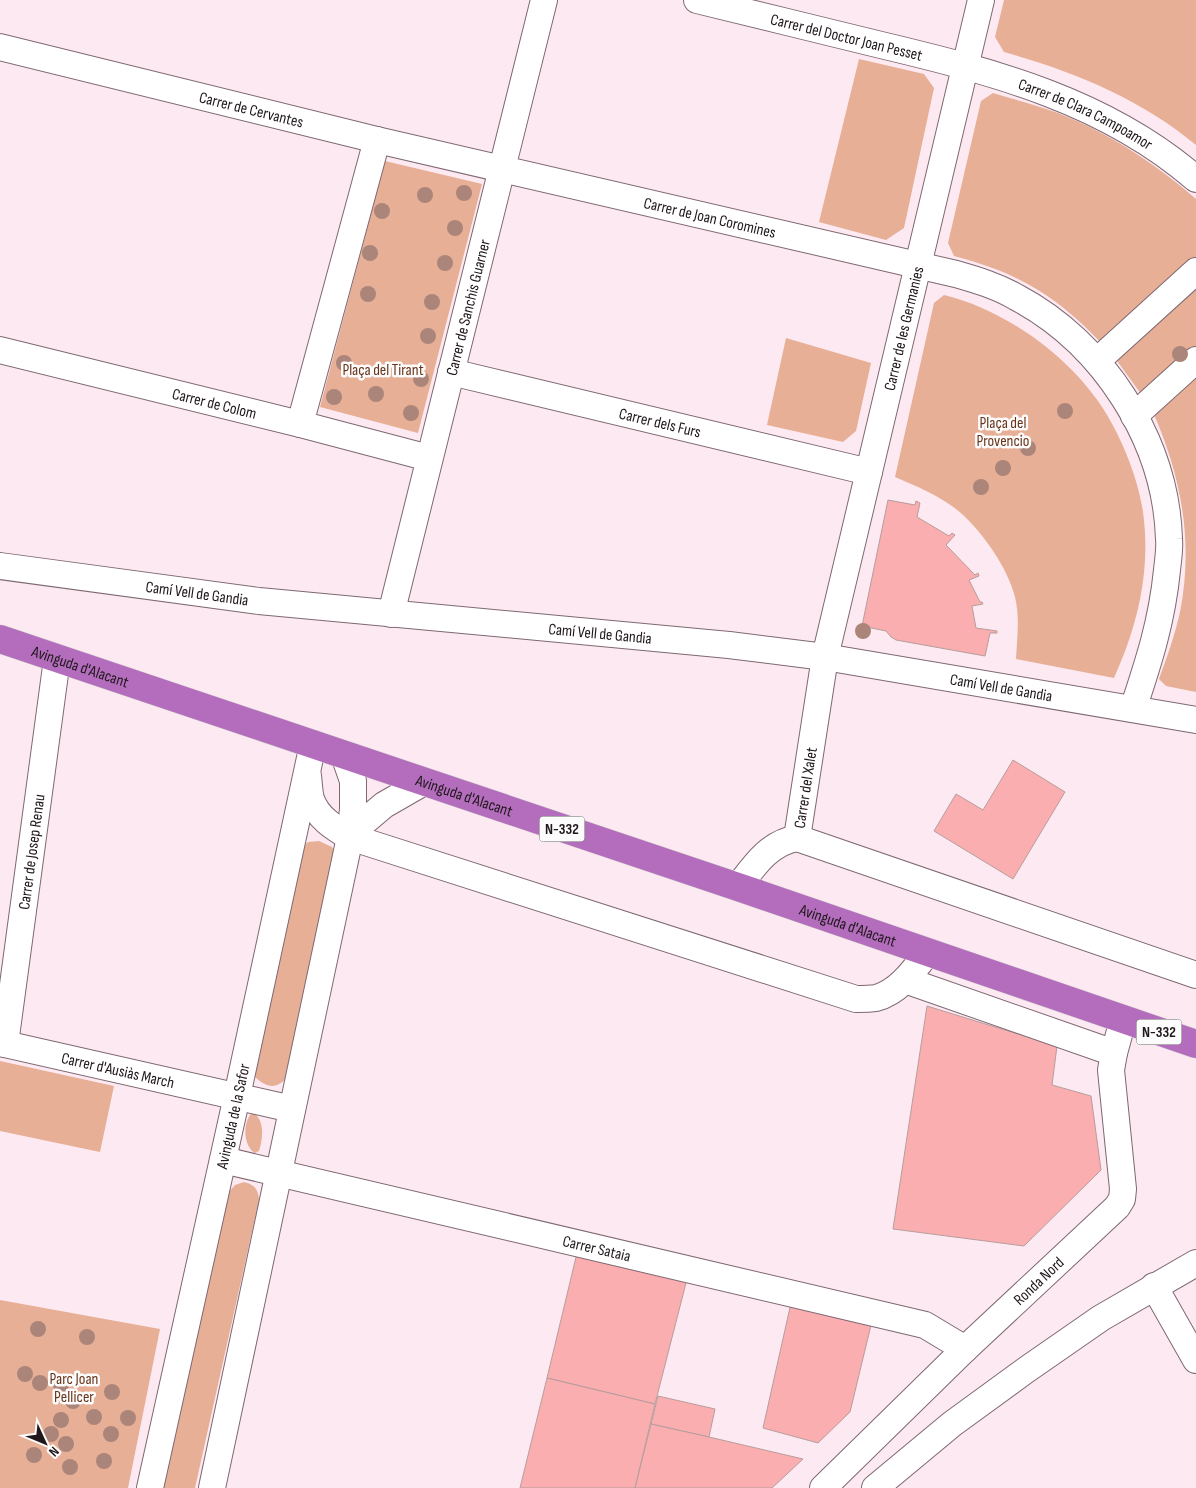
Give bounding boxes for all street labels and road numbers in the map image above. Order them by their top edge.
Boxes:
street label: Carrer del Doctor Joan Pesset [768,10,924,66]
street label: Carrer de Clara Campoamor [1016,75,1156,155]
street label: Carrer de Cervantes [197,88,305,133]
street label: Carrer de Joan Coromines [642,194,778,243]
street label: Carrer de Sanchis Guarner [443,237,495,378]
street label: Carrer de les Germanies [881,264,928,393]
street label: Carrer de Colom [170,385,258,424]
street label: Carrer dels Furs [617,405,703,442]
street label: Camí Vell de Gandia [144,578,250,610]
street label: Camí Vell de Gandia [548,620,652,649]
street label: Avinguda d'Alacant [28,642,131,693]
street label: Camí Vell de Gandia [948,670,1054,706]
street label: Carrer del Xalet [791,746,822,830]
street label: Avinguda d'Alacant [412,771,515,822]
street label: Carrer de Josep Renau [15,793,50,911]
road number: N-332 [540,816,584,842]
street label: Avinguda d'Alacant [796,901,899,952]
road number: N-332 [1136,1020,1182,1044]
street label: Carrer d'Ausiàs March [59,1049,176,1093]
street label: Avinguda de la Safor [213,1062,255,1172]
street label: Carrer Sataia [561,1232,632,1267]
street label: Ronda Nord [1010,1254,1068,1310]

